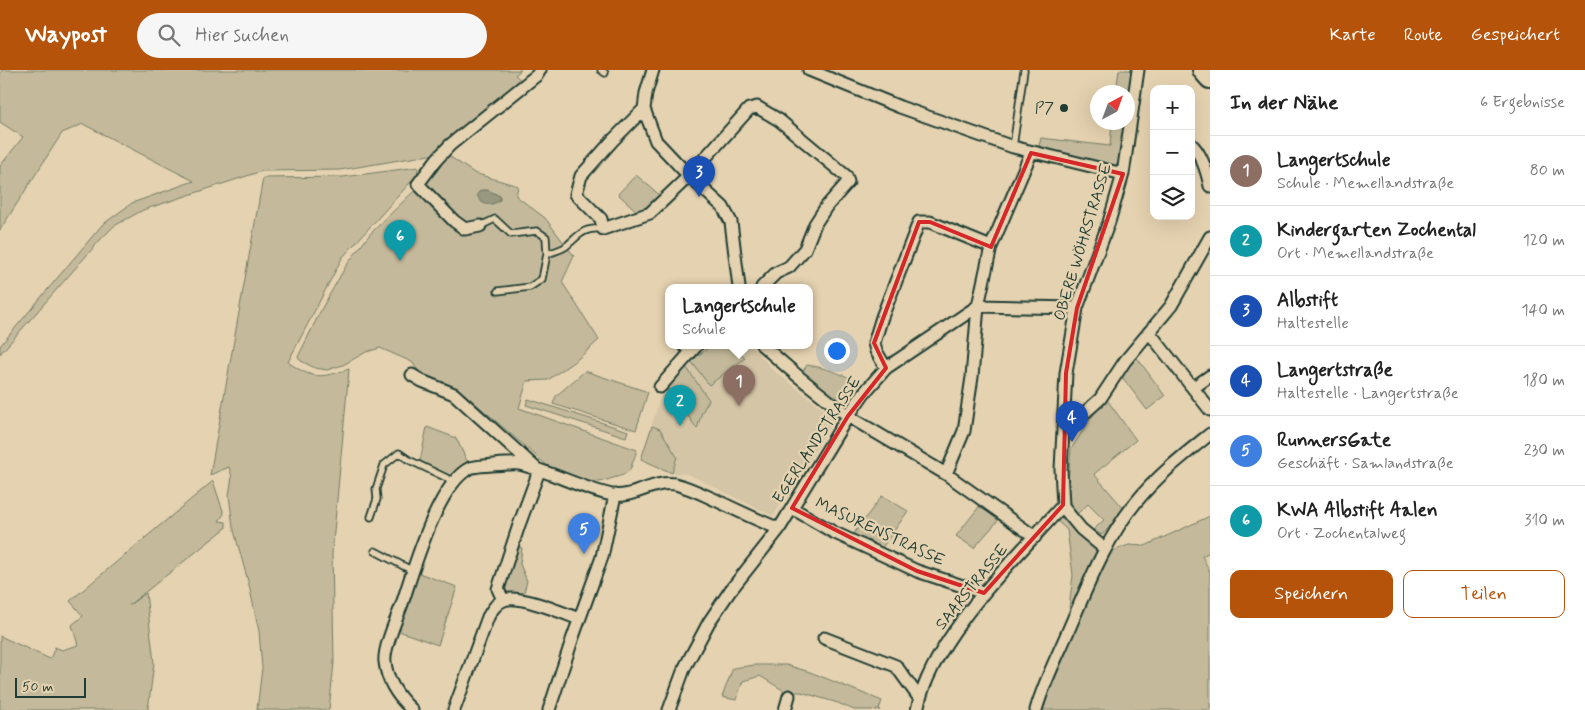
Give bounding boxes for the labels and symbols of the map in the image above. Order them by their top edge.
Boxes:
north arrow [1090,85,1135,130]
place label: P7 [1035,98,1054,119]
marker: P7 [1058,102,1070,114]
pin: 3 [683,156,715,197]
street label: OBERE WÖHRSTRASSE [1049,161,1117,323]
pin: 6 [384,220,416,261]
your location [824,338,850,364]
pin: 1 [723,365,755,406]
street label: EGERLANDSTRASSE [768,372,866,508]
pin: 2 [664,385,696,426]
pin: 4 [1056,401,1088,442]
street label: MASURENSTRASSE [812,493,948,571]
pin: 5 [568,513,600,554]
street label: SAARSTRASSE [931,540,1013,634]
scale bar [15,675,86,698]

